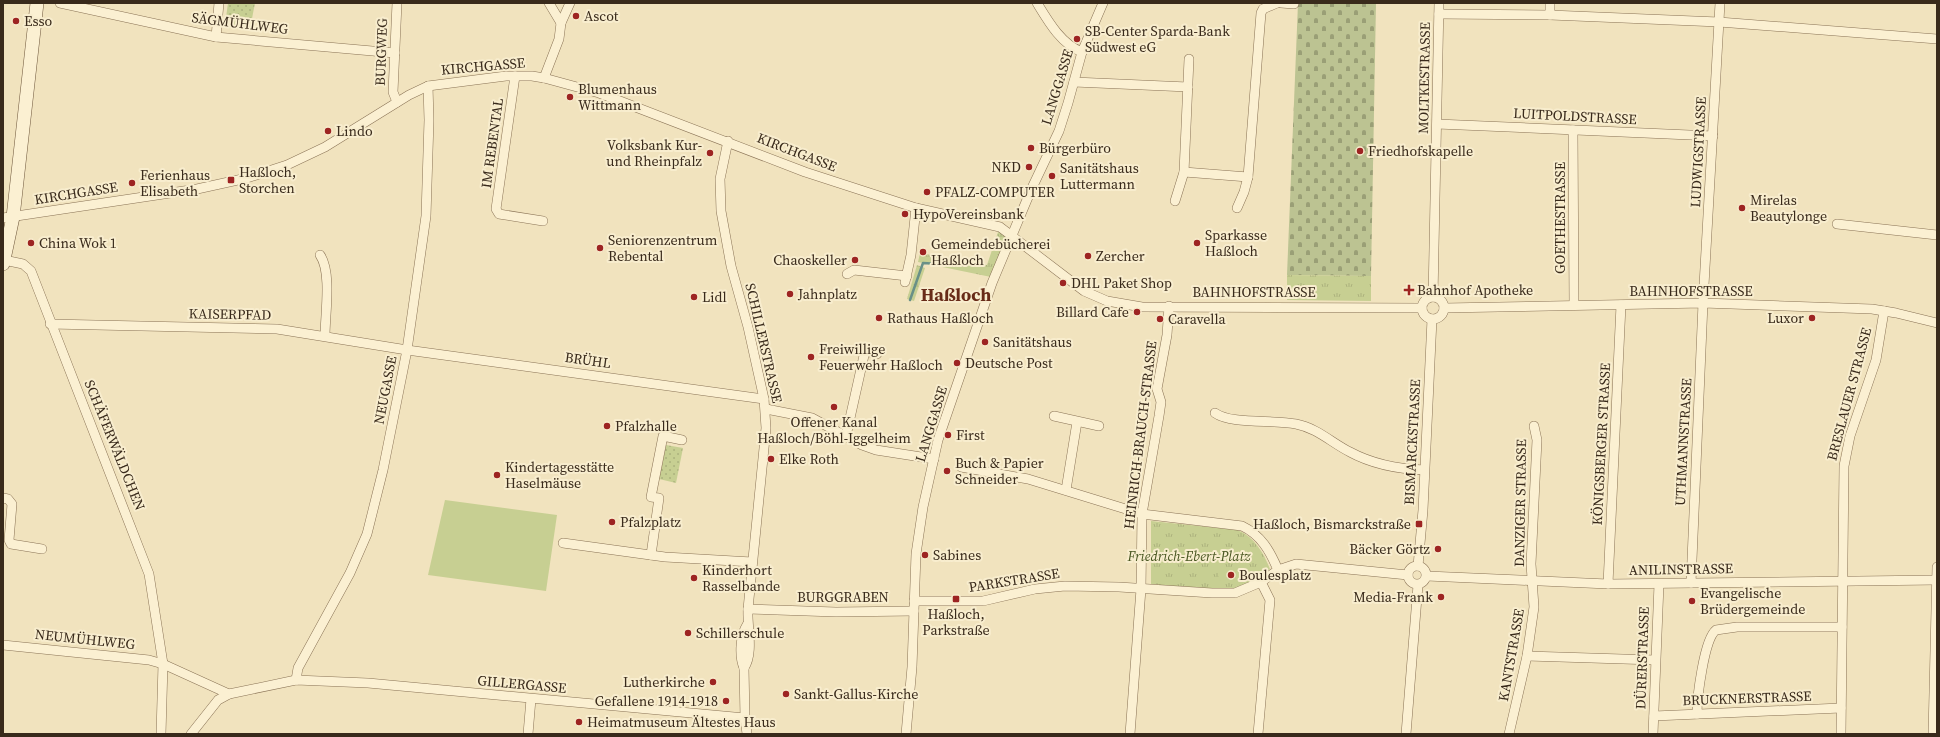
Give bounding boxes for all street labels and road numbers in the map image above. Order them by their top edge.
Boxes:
street label: SÄGMÜHLWEG [191,7,290,39]
street label: BURGWEG [370,17,392,86]
street label: MOLTKESTRASSE [1413,22,1435,134]
street label: LANGGASSE [1036,47,1078,127]
street label: KIRCHGASSE [440,52,526,80]
street label: LUDWIGSTRASSE [1685,96,1711,208]
street label: IM REBENTAL [476,97,508,189]
street label: LUITPOLDSTRASSE [1513,103,1637,129]
street label: KIRCHGASSE [754,128,840,176]
street label: GOETHESTRASSE [1550,162,1570,274]
street label: KIRCHGASSE [33,177,119,209]
street label: SCHILLERSTRASSE [740,281,788,405]
street label: BAHNHOFSTRASSE [1629,281,1753,301]
street label: BAHNHOFSTRASSE [1192,282,1316,302]
street label: KAISERPFAD [188,303,272,325]
street label: BRESLAUER STRASSE [1822,325,1876,463]
street label: HEINRICH-BRAUCH-STRASSE [1119,340,1161,530]
street label: BRÜHL [564,347,612,373]
street label: NEUGASSE [369,354,401,426]
street label: KÖNIGSBERGER STRASSE [1587,362,1615,526]
street label: SCHÄFERWÄLDCHEN [80,377,150,513]
street label: UTHMANNSTRASSE [1670,377,1696,507]
street label: BISMARCKSTRASSE [1399,379,1425,505]
street label: LANGGASSE [910,384,952,464]
street label: DANZIGER STRASSE [1509,439,1531,567]
street label: ANILINSTRASSE [1629,558,1733,580]
street label: PARKSTRASSE [967,563,1061,597]
street label: BURGGRABEN [797,587,889,607]
street label: DÜRERSTRASSE [1630,606,1654,710]
street label: KANTSTRASSE [1493,607,1529,703]
street label: NEUMÜHLWEG [34,624,136,654]
street label: GILLERGASSE [477,670,567,698]
street label: BRUCKNERSTRASSE [1682,686,1812,710]

